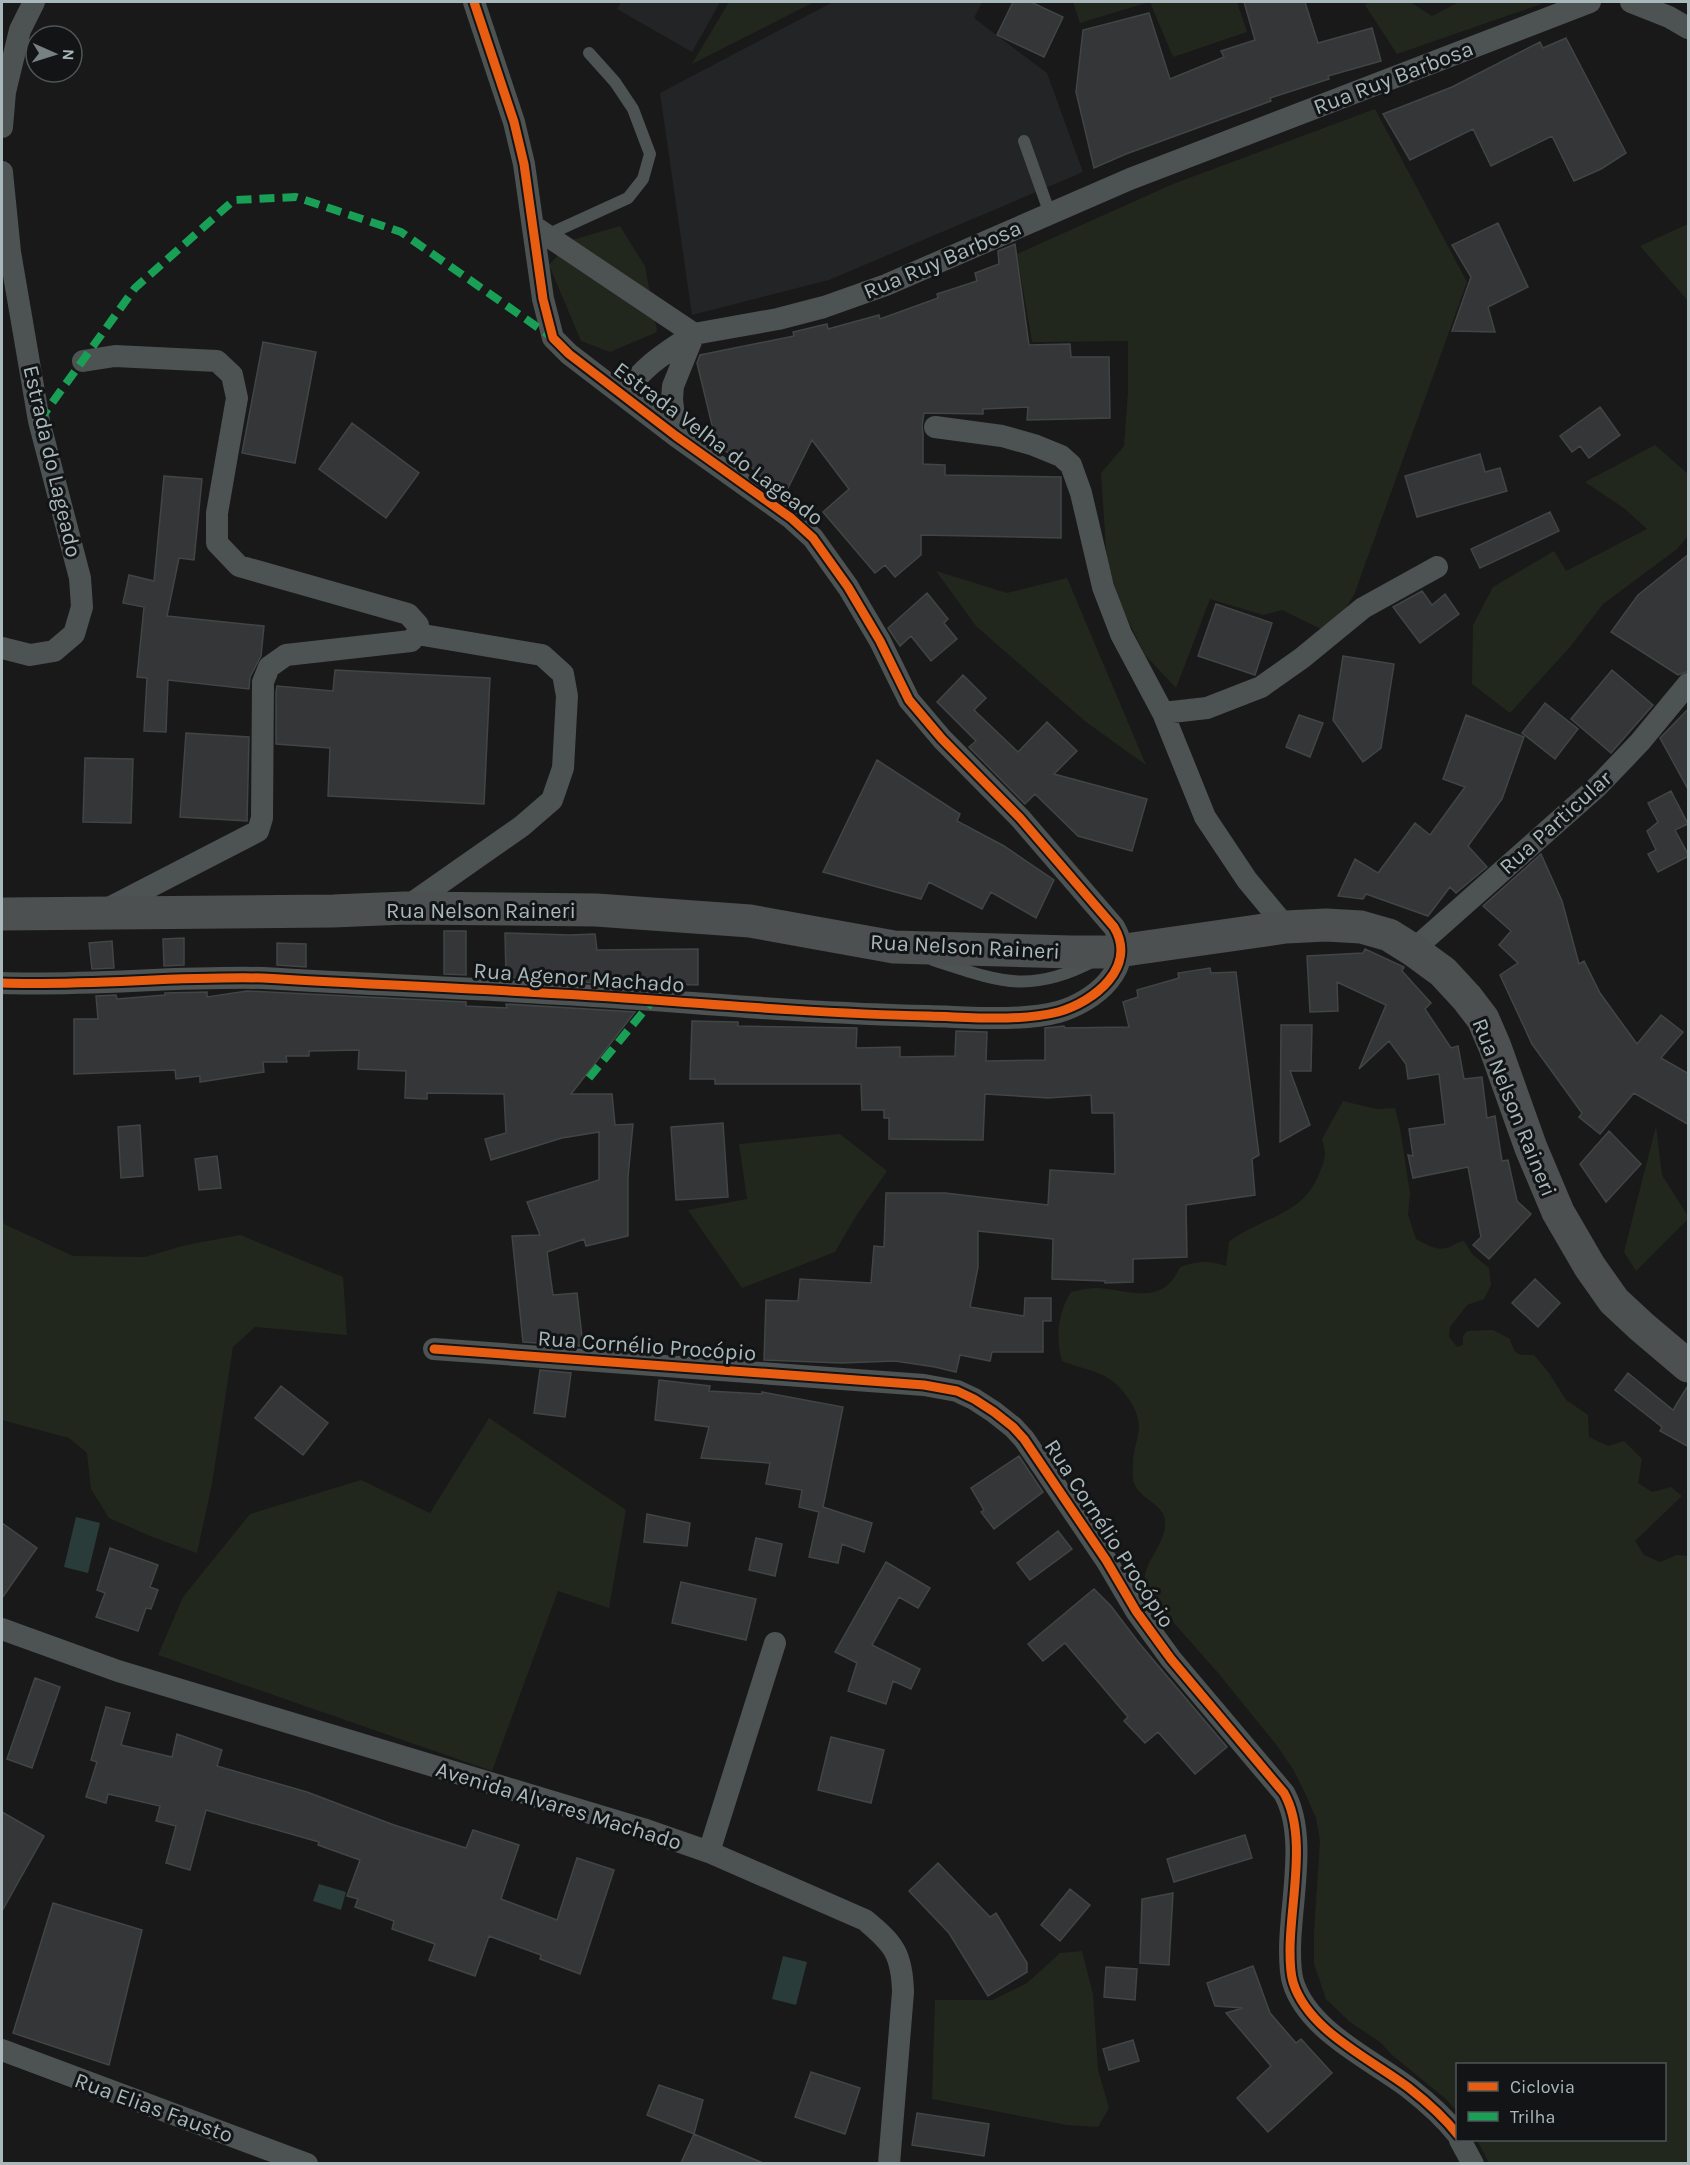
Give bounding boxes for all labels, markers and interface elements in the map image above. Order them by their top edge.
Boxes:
north arrow [24,24,84,84]
street label: Rua Ruy Barbosa [1310,36,1477,120]
text: N [59,49,78,61]
street label: Rua Ruy Barbosa [860,215,1025,305]
street label: Estrada Velha do Lageado [608,356,828,531]
street label: Estrada do Lageado [17,363,87,560]
street label: Rua Particular [1494,766,1617,880]
street label: Rua Nelson Raineri [386,898,576,924]
street label: Rua Nelson Raineri [869,929,1060,965]
street label: Rua Agenor Machado [473,958,685,998]
street label: Rua Nelson Raineri [1466,1014,1562,1200]
street label: Rua Cornélio Procópio [537,1325,757,1367]
street label: Rua Cornélio Procópio [1039,1435,1180,1633]
street label: Avenida Alvares Machado [433,1756,685,1856]
legend [1456,2063,1666,2141]
street label: Rua Elias Fausto [71,2067,236,2149]
text: Ciclovia [1510,2076,1575,2098]
text: Trilha [1510,2106,1555,2128]

